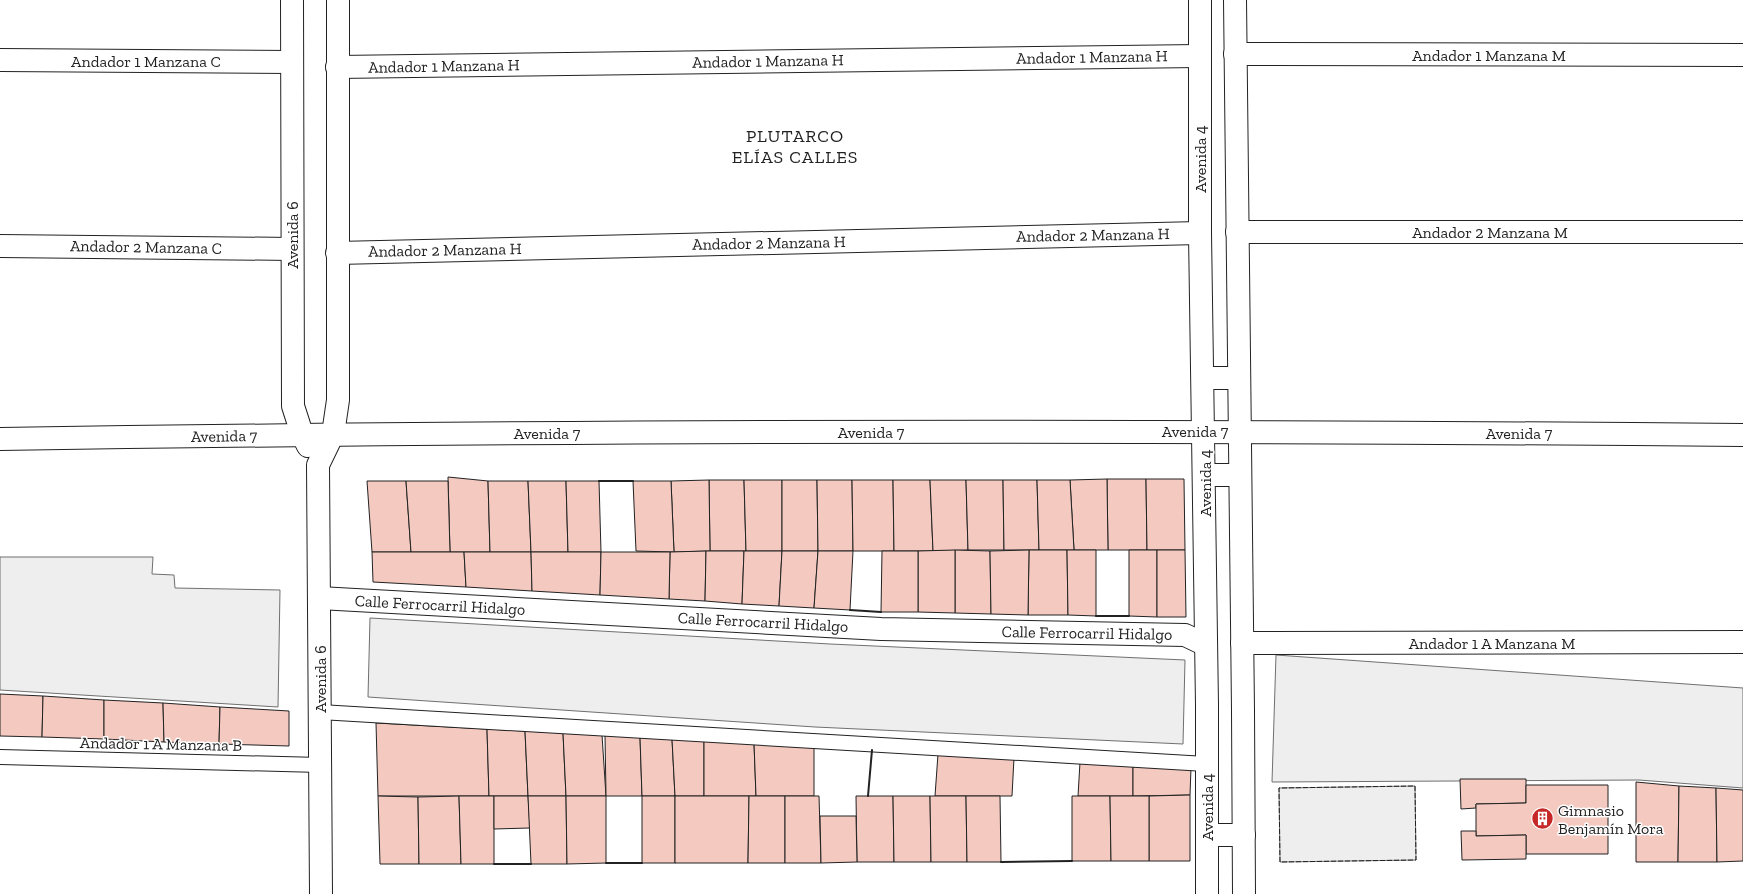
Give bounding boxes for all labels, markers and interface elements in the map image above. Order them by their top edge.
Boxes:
street label: Andador 1 Manzana H [1016,46,1168,68]
street label: Andador 1 Manzana M [1412,46,1566,65]
street label: Andador 1 Manzana H [692,50,844,72]
street label: Andador 1 Manzana C [71,52,221,71]
street label: Andador 1 Manzana H [368,55,520,77]
district label: PLUTARCO ELÍAS CALLES [732,125,858,168]
street label: Avenida 4 [1191,125,1210,193]
street label: Avenida 6 [283,201,302,269]
street label: Andador 2 Manzana M [1412,223,1568,242]
street label: Andador 2 Manzana H [1016,224,1170,246]
street label: Andador 2 Manzana H [692,232,846,254]
street label: Andador 2 Manzana C [70,236,222,258]
street label: Andador 2 Manzana H [368,239,522,261]
street label: Avenida 7 [1162,422,1229,441]
street label: Avenida 7 [838,423,905,442]
street label: Avenida 7 [514,424,581,443]
street label: Avenida 7 [1486,424,1553,443]
street label: Avenida 7 [191,426,258,446]
street label: Avenida 4 [1196,449,1215,517]
street label: Calle Ferrocarril Hidalgo [354,591,526,619]
street label: Calle Ferrocarril Hidalgo [677,608,849,636]
street label: Calle Ferrocarril Hidalgo [1001,622,1173,644]
street label: Andador 1 A Manzana M [1409,634,1575,653]
street label: Avenida 6 [311,645,330,713]
street label: Andador 1 A Manzana B [80,733,243,755]
street label: Avenida 4 [1198,773,1217,841]
place label: Gimnasio Benjamín Mora [1558,801,1664,838]
building icon: Gimnasio Benjamín Mora [1529,806,1555,832]

